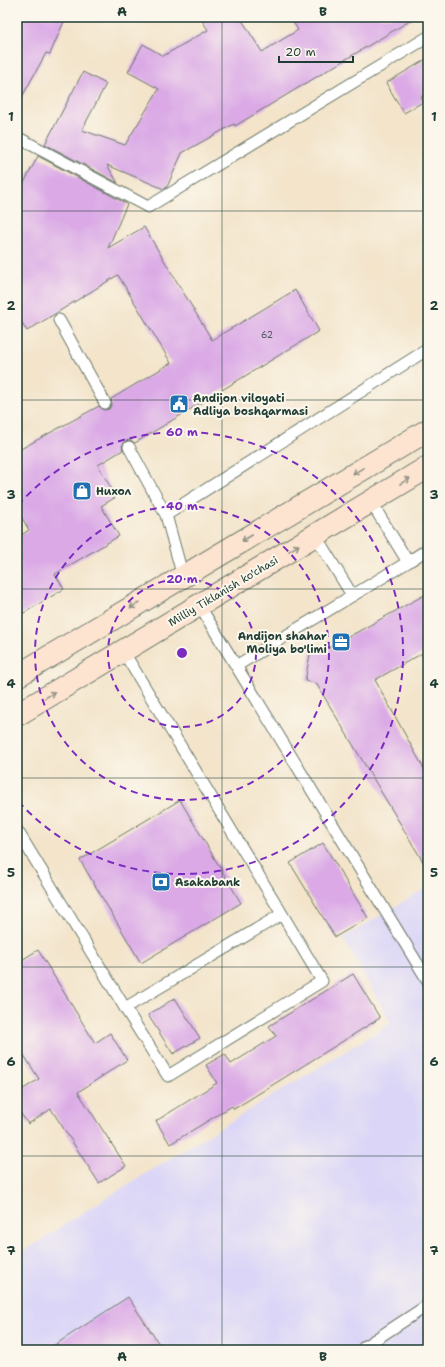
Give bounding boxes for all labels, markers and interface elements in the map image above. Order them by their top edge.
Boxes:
text: A [117,3,127,20]
text: B [319,3,327,20]
scale bar [279,38,353,64]
text: 20 m [285,44,316,60]
text: 1 [8,108,14,125]
text: 1 [431,108,437,125]
text: 2 [6,297,16,314]
text: 2 [429,297,439,314]
house number: 62 [261,329,273,341]
place label: Andijon viloyati Adliya boshqarmasi [193,391,308,419]
public building icon: Andijon viloyati Adliya boshqarmasi [168,393,190,415]
text: 60 m [166,424,198,440]
one-way arrow [352,468,364,476]
one-way arrow [399,477,410,485]
shop icon: Нихол [71,480,93,502]
place label: Нихол [96,484,132,499]
text: 3 [6,486,16,503]
text: 3 [429,486,439,503]
text: 40 m [166,498,198,514]
one-way arrow [241,535,253,543]
one-way arrow [288,544,300,552]
street label: Milliy Tiklanish ko'chasi [166,553,281,630]
text: 20 m [166,571,198,587]
one-way arrow [130,601,141,609]
place label: Andijon shahar Moliya bo'limi [238,629,327,657]
office icon: Andijon shahar Moliya bo'limi [330,631,352,653]
centre of rings [175,646,189,660]
text: 4 [6,675,16,692]
text: 4 [429,675,439,692]
one-way arrow [44,690,56,698]
text: 5 [7,864,15,881]
text: 5 [430,864,438,881]
bank icon: Asakabank [150,871,172,893]
place label: Asakabank [175,875,240,890]
text: 6 [6,1053,16,1070]
text: 6 [429,1053,439,1070]
text: 7 [6,1242,16,1259]
text: 7 [429,1242,439,1259]
text: A [117,1348,127,1365]
text: B [319,1348,327,1365]

